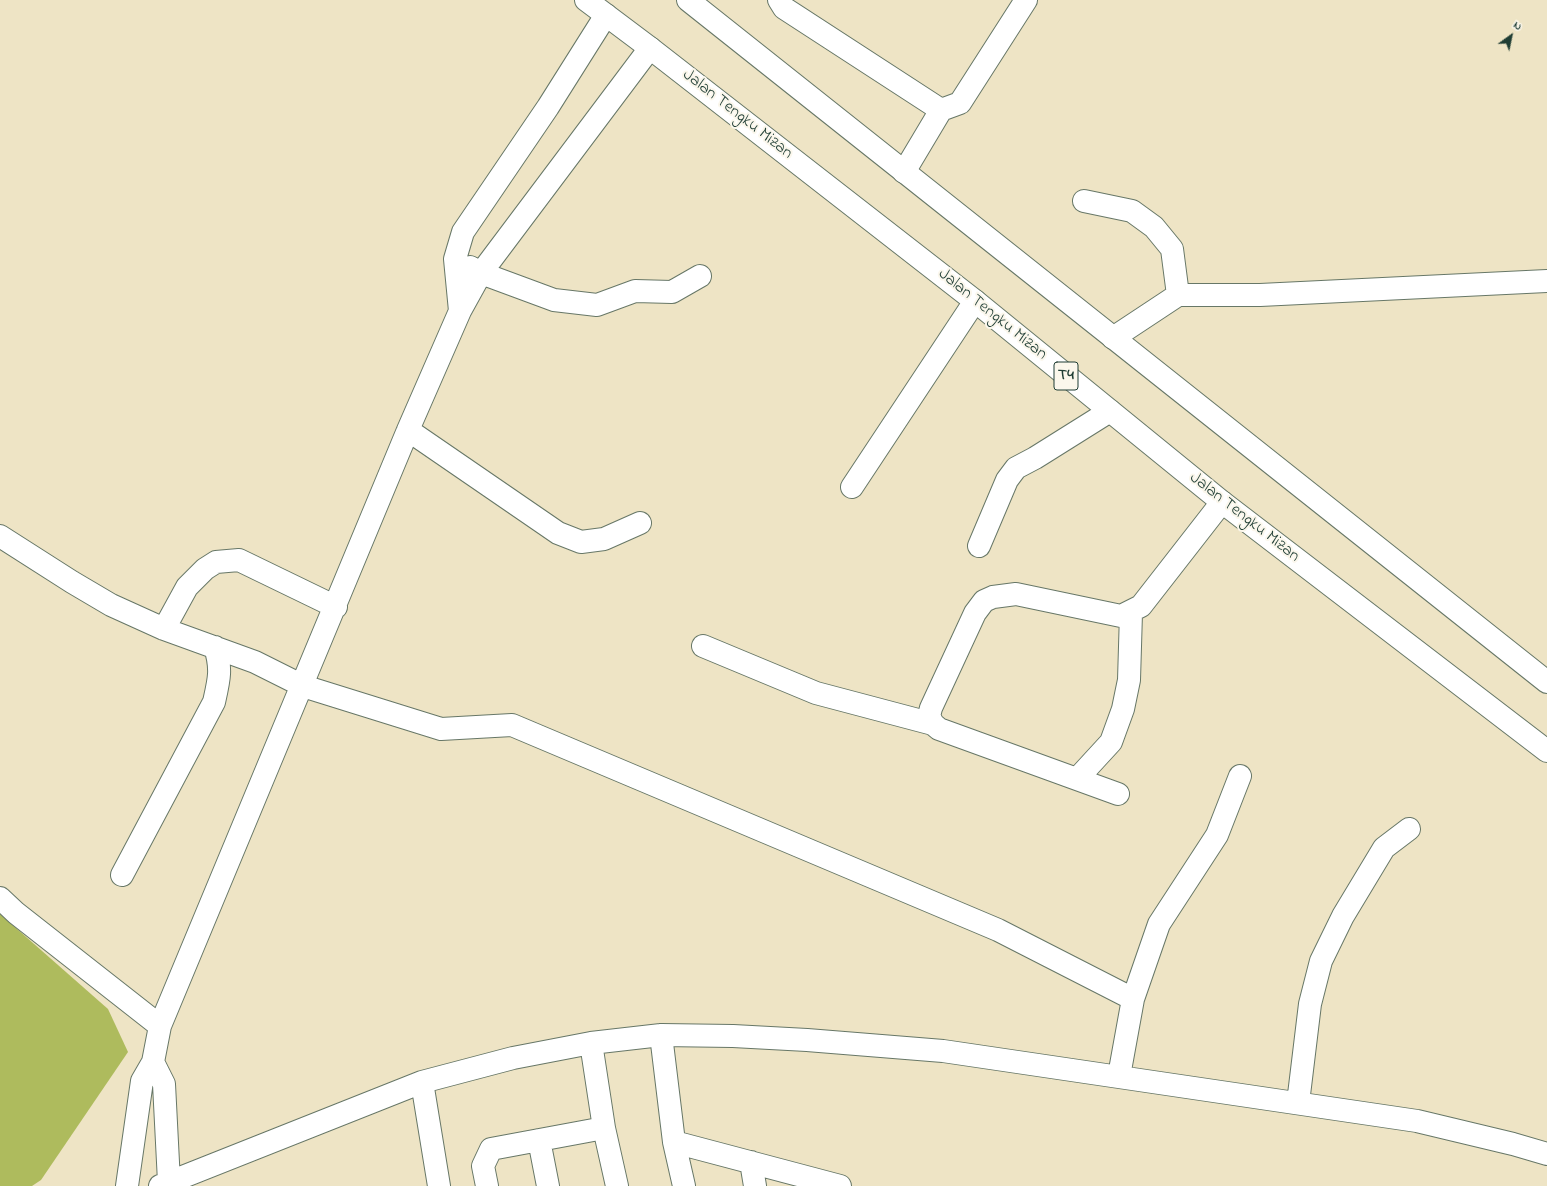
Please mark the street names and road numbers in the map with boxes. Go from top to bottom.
street label: Jalan Tengku Mizan [678,66,796,164]
street label: Jalan Tengku Mizan [933,265,1051,365]
road number: T4 [1054,362,1078,390]
street label: Jalan Tengku Mizan [1185,469,1303,567]

